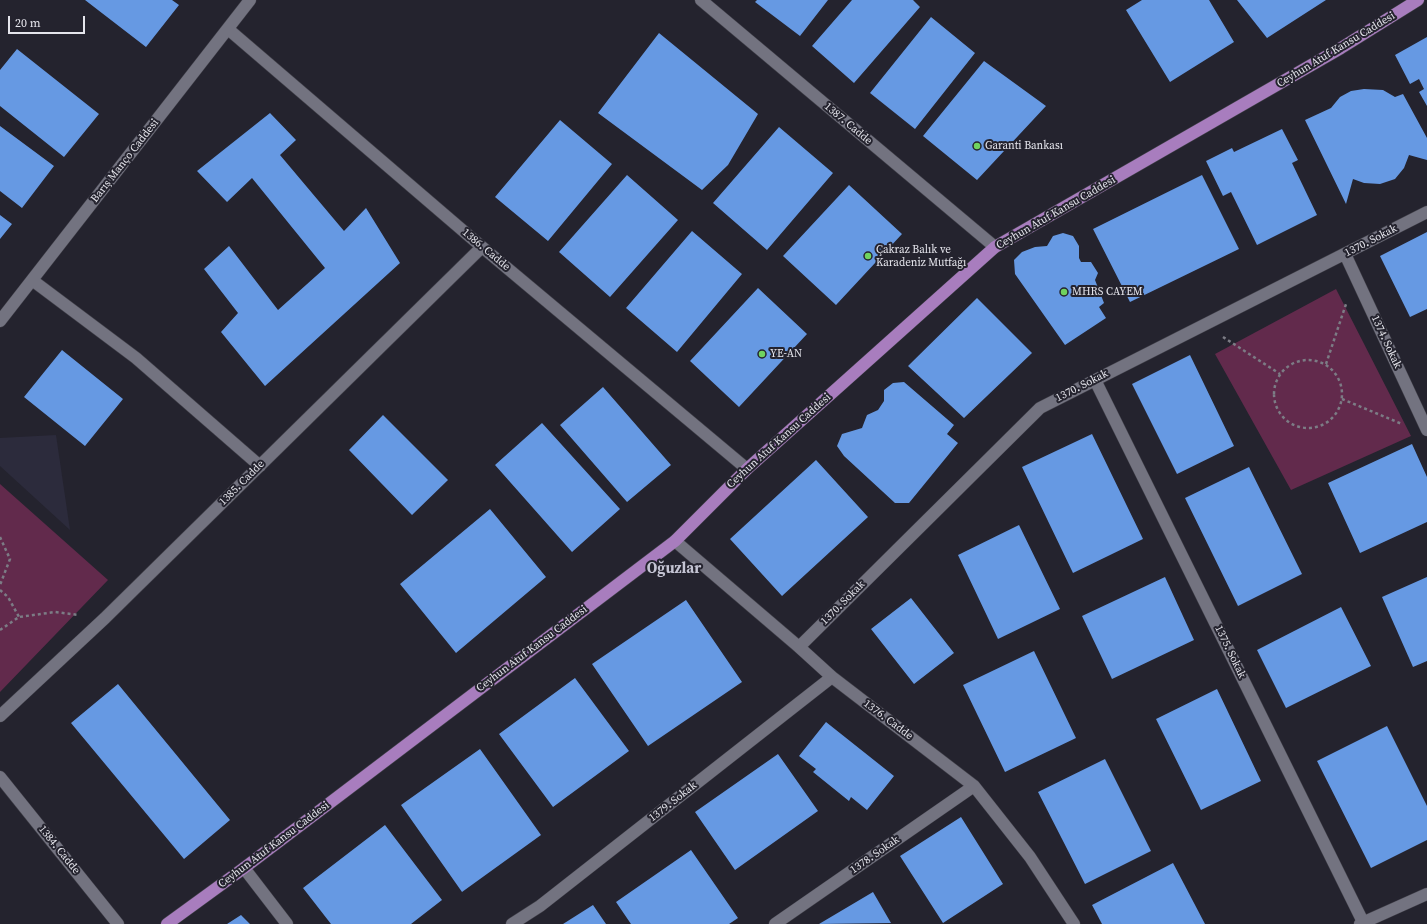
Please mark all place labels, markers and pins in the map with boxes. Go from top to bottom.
place label: Garanti Bankası [985,139,1063,153]
marker: Garanti Bankası [972,141,982,151]
place label: Çakraz Balık ve Karadeniz Mutfağı [876,243,966,269]
marker: Çakraz Balık ve Karadeniz Mutfağı [863,251,873,261]
place label: MHRS CAYEM [1072,285,1143,299]
marker: MHRS CAYEM [1059,287,1069,297]
place label: YE-AN [770,347,802,361]
marker: YE-AN [757,349,767,359]

